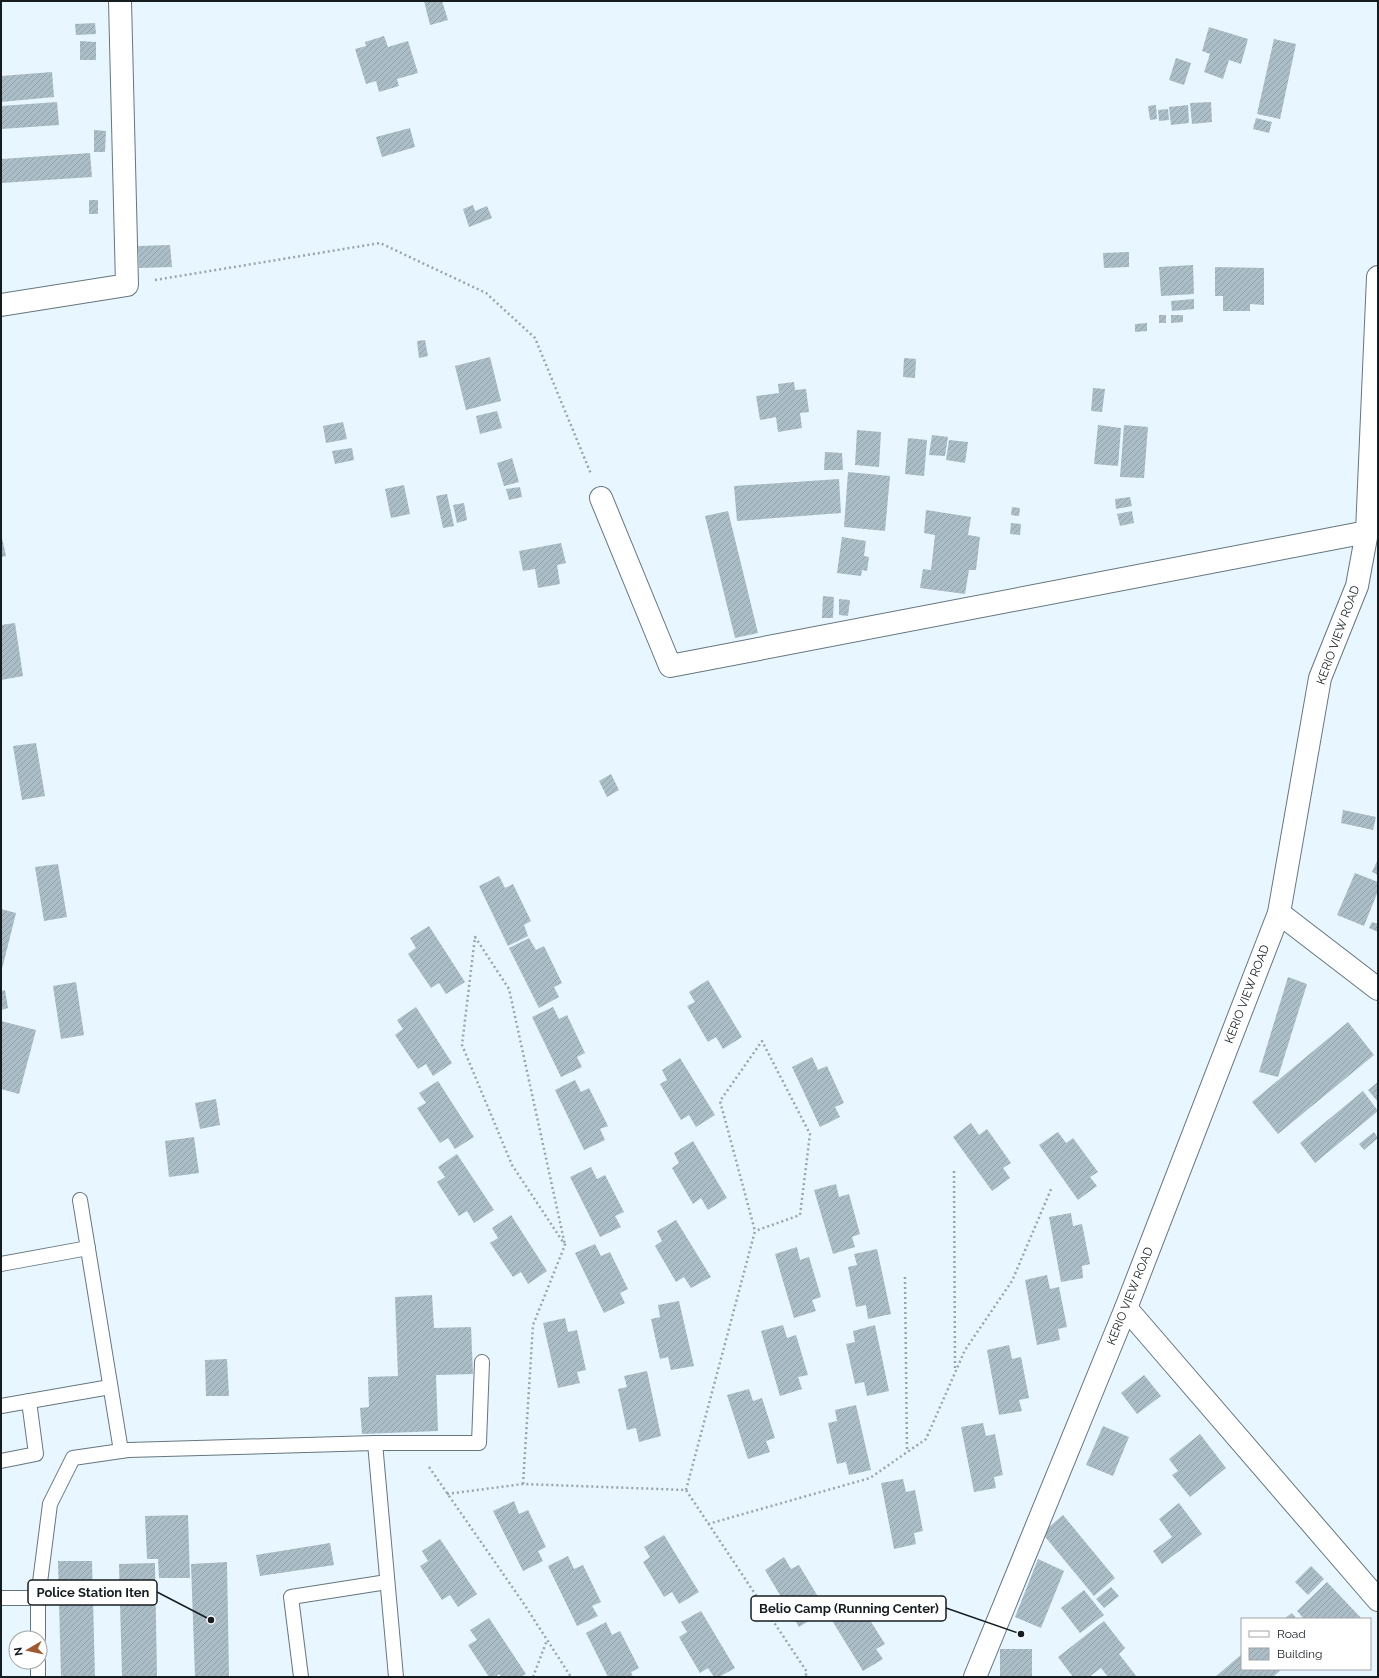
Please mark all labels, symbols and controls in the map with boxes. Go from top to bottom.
street label: KERIO VIEW ROAD [1314,583,1363,686]
street label: KERIO VIEW ROAD [1222,942,1272,1045]
street label: KERIO VIEW ROAD [1104,1245,1156,1347]
callout: Police Station Iten [28,1580,157,1605]
text: Police Station Iten [37,1585,150,1600]
callout: Belio Camp (Running Center) [751,1596,946,1621]
text: Belio Camp (Running Center) [759,1601,939,1616]
legend [1241,1618,1371,1670]
text: Road [1277,1627,1306,1641]
north arrow [8,1630,48,1670]
text: N [12,1646,26,1657]
text: Building [1277,1647,1323,1661]

